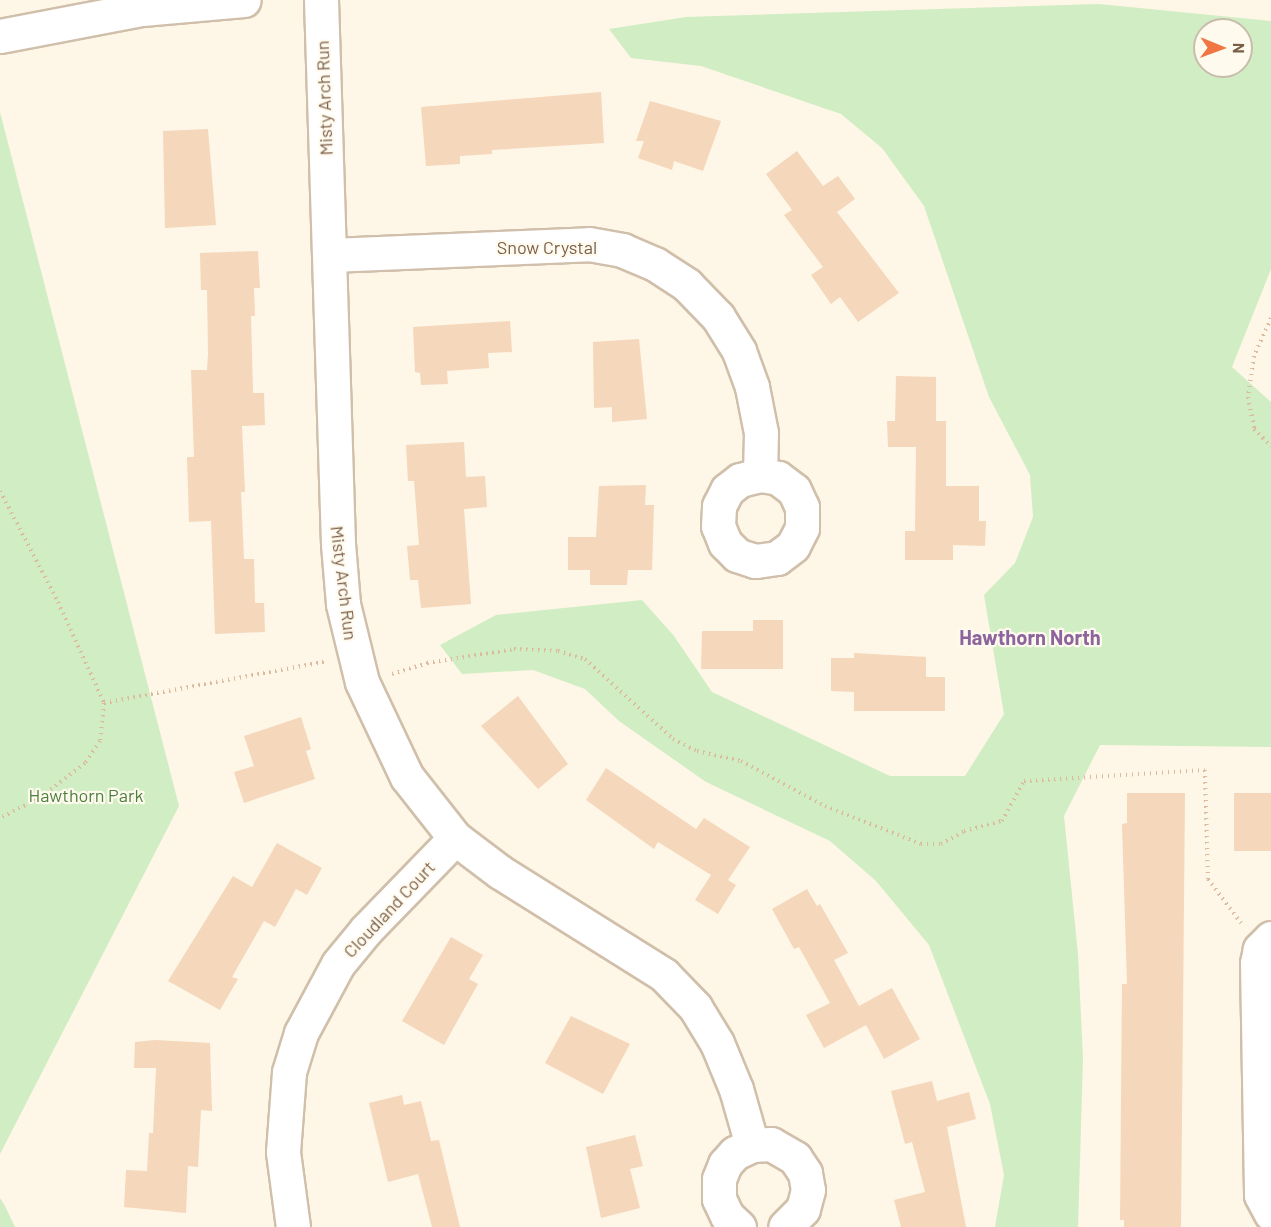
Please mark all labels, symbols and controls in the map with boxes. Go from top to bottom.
north arrow [1193,18,1253,78]
street label: Misty Arch Run [311,40,337,156]
text: N [1230,43,1249,54]
street label: Snow Crystal [497,236,597,258]
street label: Misty Arch Run [326,525,362,641]
district label: Hawthorn North [959,625,1101,649]
park label: Hawthorn Park [28,784,144,806]
street label: Cloudland Court [339,856,439,962]

